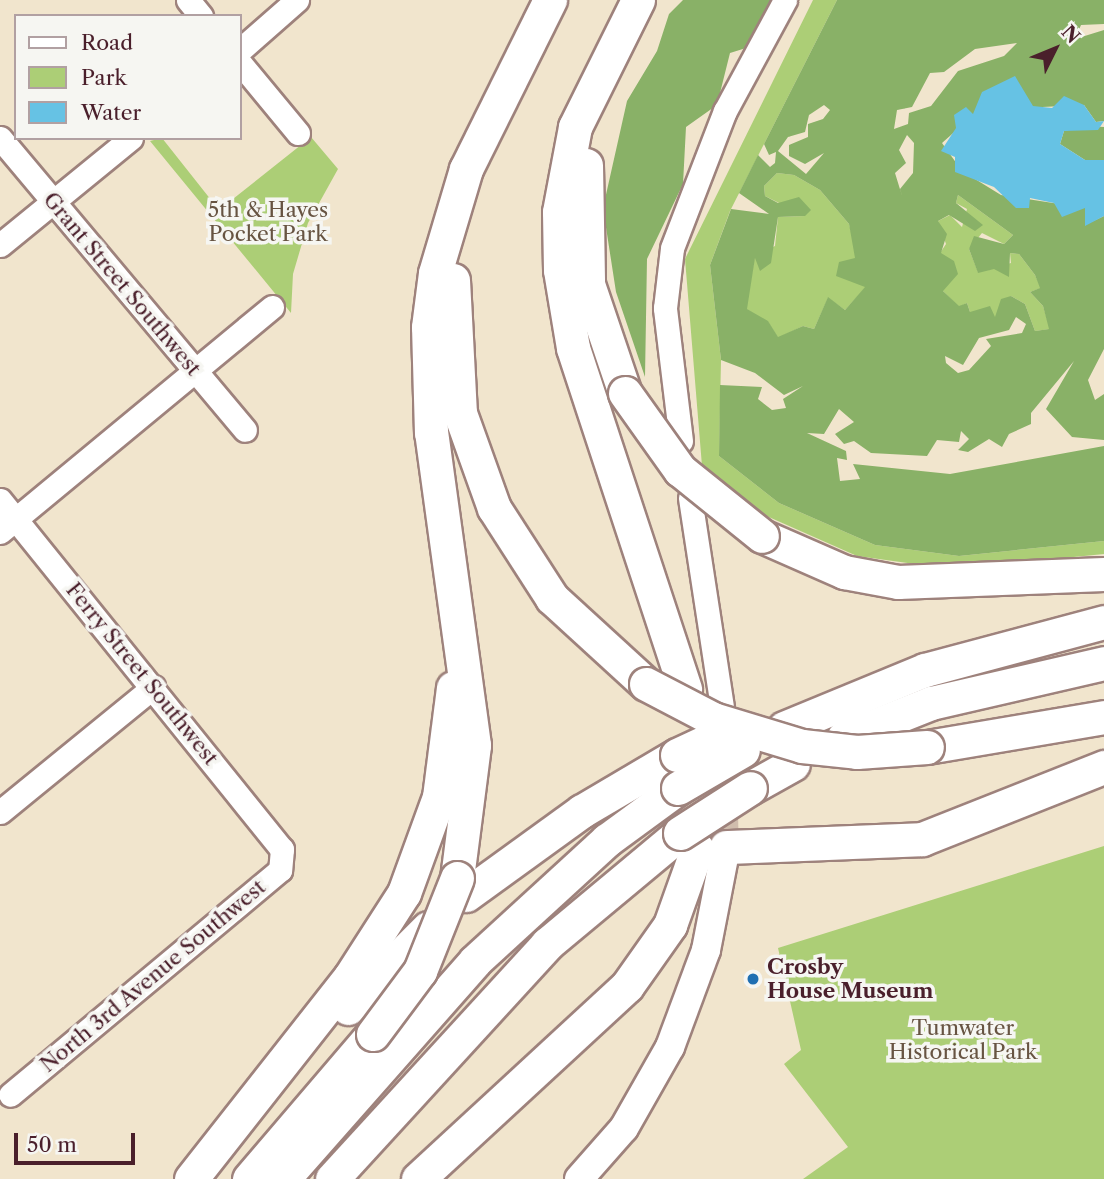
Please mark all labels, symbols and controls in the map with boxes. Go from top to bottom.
legend [14,14,242,140]
north arrow [1020,14,1090,84]
text: N [1057,20,1085,48]
text: Road [81,30,133,55]
text: Park [81,65,127,90]
text: Water [81,100,141,125]
street label: Grant Street Southwest [38,187,206,381]
park label: 5th & Hayes Pocket Park [208,197,328,247]
street label: Ferry Street Southwest [60,577,224,771]
street label: North 3rd Avenue Southwest [35,874,271,1078]
place label: Crosby House Museum [767,954,933,1004]
marker: Crosby House Museum [745,971,761,987]
park label: Tumwater Historical Park [889,1015,1037,1065]
scale bar [18,1120,138,1164]
text: 50 m [27,1132,77,1157]

